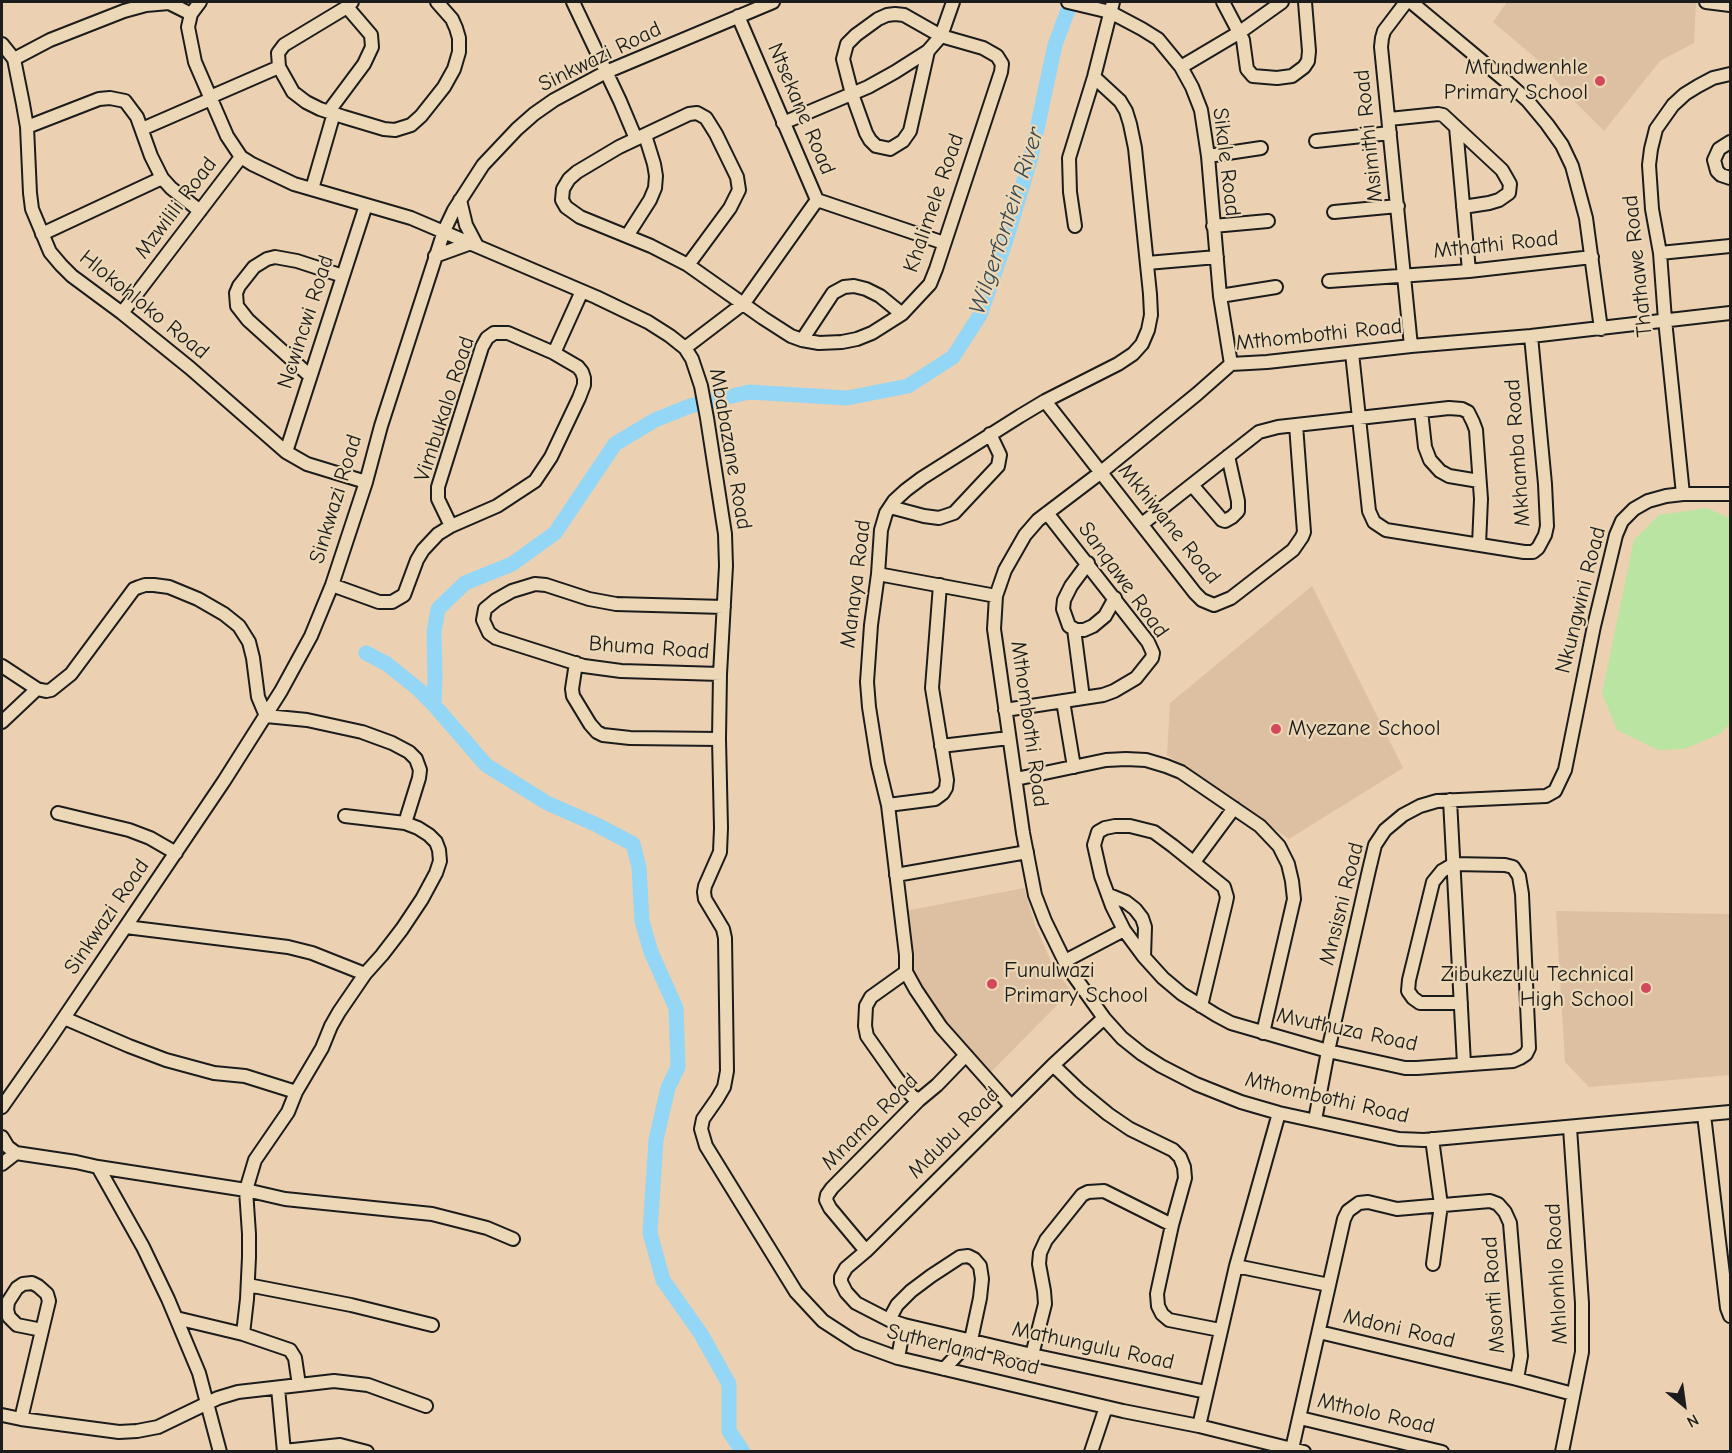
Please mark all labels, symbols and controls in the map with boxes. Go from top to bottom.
street label: Sinkwazi Road [534,16,666,98]
street label: Ntsekane Road [761,39,841,179]
place label: Mfundwenhle Primary School [1444,55,1588,106]
street label: Msimithi Road [1349,68,1389,204]
marker: Mfundwenhle Primary School [1593,74,1607,88]
street label: Sikale Road [1206,106,1246,218]
water label: Wilgerfontein River [963,124,1051,318]
street label: Khalimele Road [898,130,970,276]
street label: Mzwilili Road [129,152,223,264]
street label: Thathawe Road [1617,194,1659,338]
street label: Mthathi Road [1432,225,1560,265]
street label: Hlokohloko Road [74,245,214,365]
street label: Ncwincwi Road [272,252,340,392]
street label: Mthombothi Road [1234,313,1404,357]
street label: Vimbukalo Road [409,333,481,485]
street label: Mbabazane Road [703,366,757,532]
street label: Mkhamba Road [1500,378,1536,528]
street label: Sinkwazi Road [304,431,368,567]
street label: Mkhiwane Road [1112,458,1226,590]
street label: Sanqawe Road [1072,517,1174,643]
street label: Manaya Road [835,518,877,650]
street label: Nkungwini Road [1550,524,1612,676]
street label: Bhuma Road [588,631,710,665]
street label: Mthombothi Road [1004,639,1054,809]
place label: Myezane School [1288,716,1441,742]
marker: Myezane School [1269,722,1283,736]
street label: Mnsisni Road [1314,840,1370,968]
street label: Sinkwazi Road [59,854,155,980]
place label: Funulwazi Primary School [1004,958,1148,1010]
place label: Zibukezulu Technical High School [1441,962,1634,1014]
marker: Funulwazi Primary School [985,977,999,991]
marker: Zibukezulu Technical High School [1639,981,1653,995]
street label: Mvuthuza Road [1274,1002,1420,1058]
street label: Mthombothi Road [1242,1066,1412,1130]
street label: Mnama Road [816,1068,924,1176]
street label: Mdubu Road [903,1082,1005,1184]
street label: Mhlonhlo Road [1540,1202,1574,1346]
street label: Msonti Road [1477,1235,1511,1355]
street label: Mdoni Road [1341,1303,1457,1355]
street label: Mathungulu Road [1010,1316,1176,1376]
street label: Sutherland Road [884,1318,1042,1382]
north arrow [1654,1375,1714,1435]
street label: Mtholo Road [1315,1388,1437,1440]
text: N [1684,1410,1702,1431]

